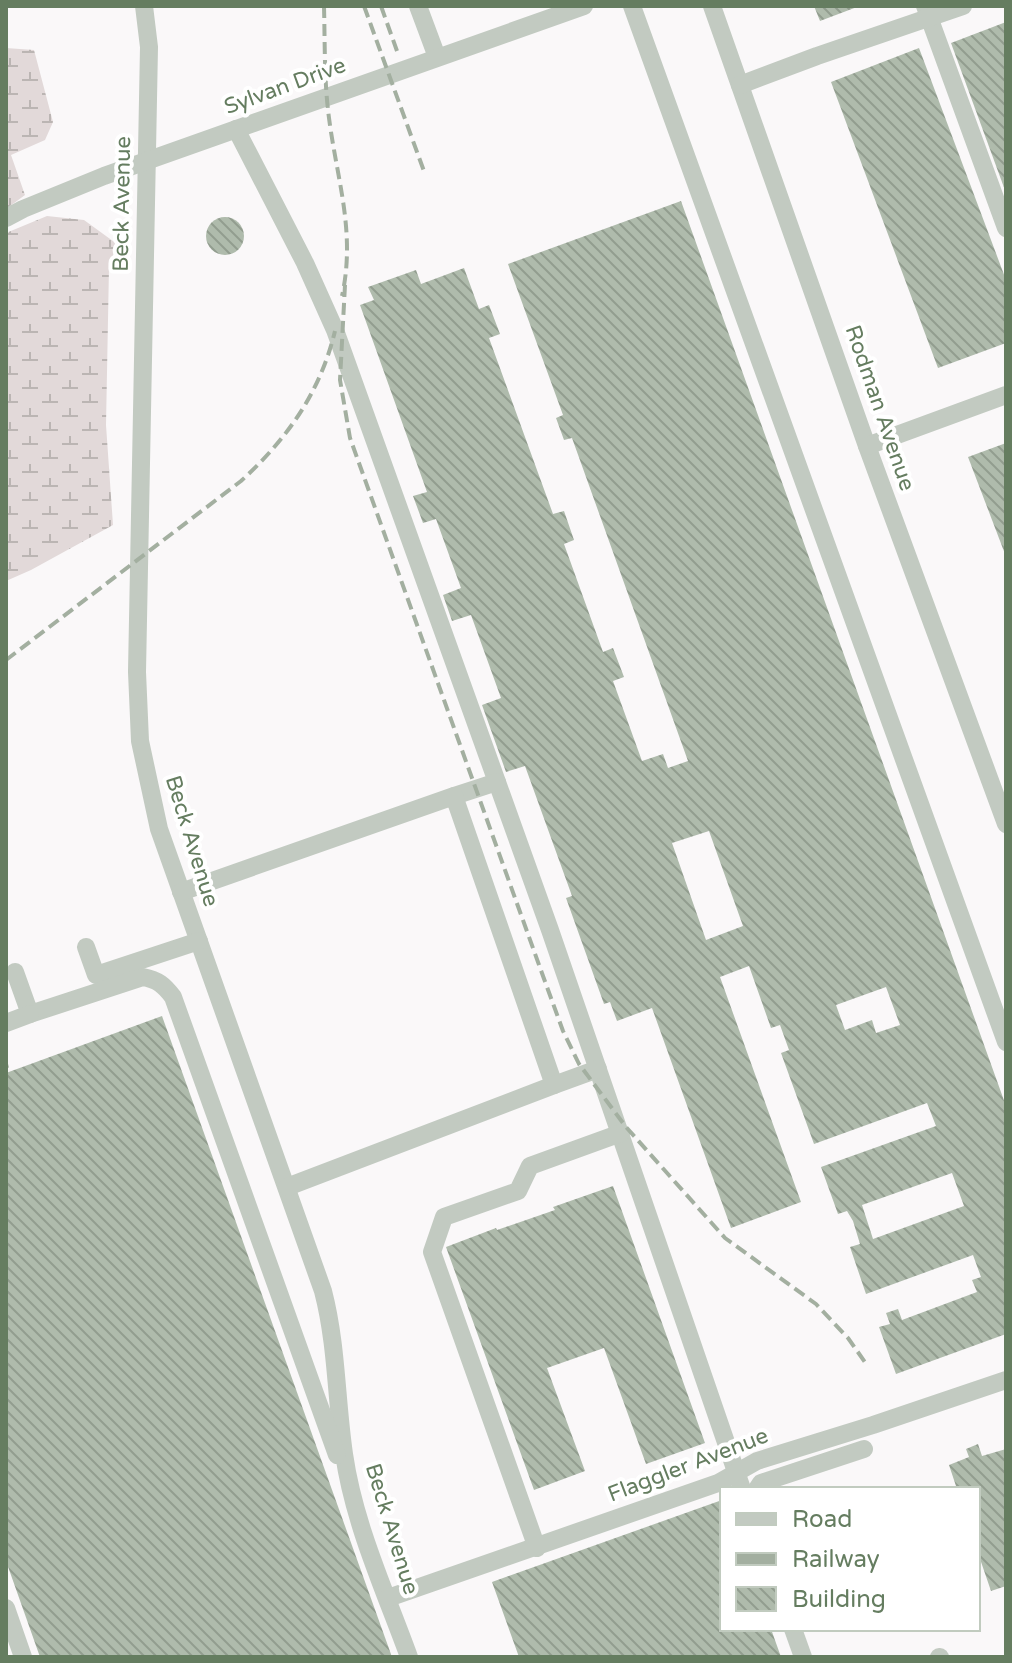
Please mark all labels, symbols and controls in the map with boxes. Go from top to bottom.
street label: Sylvan Drive [221,52,349,120]
street label: Beck Avenue [108,136,136,272]
street label: Rodman Avenue [839,322,921,494]
street label: Beck Avenue [160,772,224,910]
street label: Flaggler Avenue [604,1422,772,1508]
street label: Beck Avenue [360,1460,424,1598]
legend [720,1487,980,1631]
text: Road [792,1505,852,1534]
text: Railway [792,1545,880,1574]
text: Building [792,1585,886,1614]

